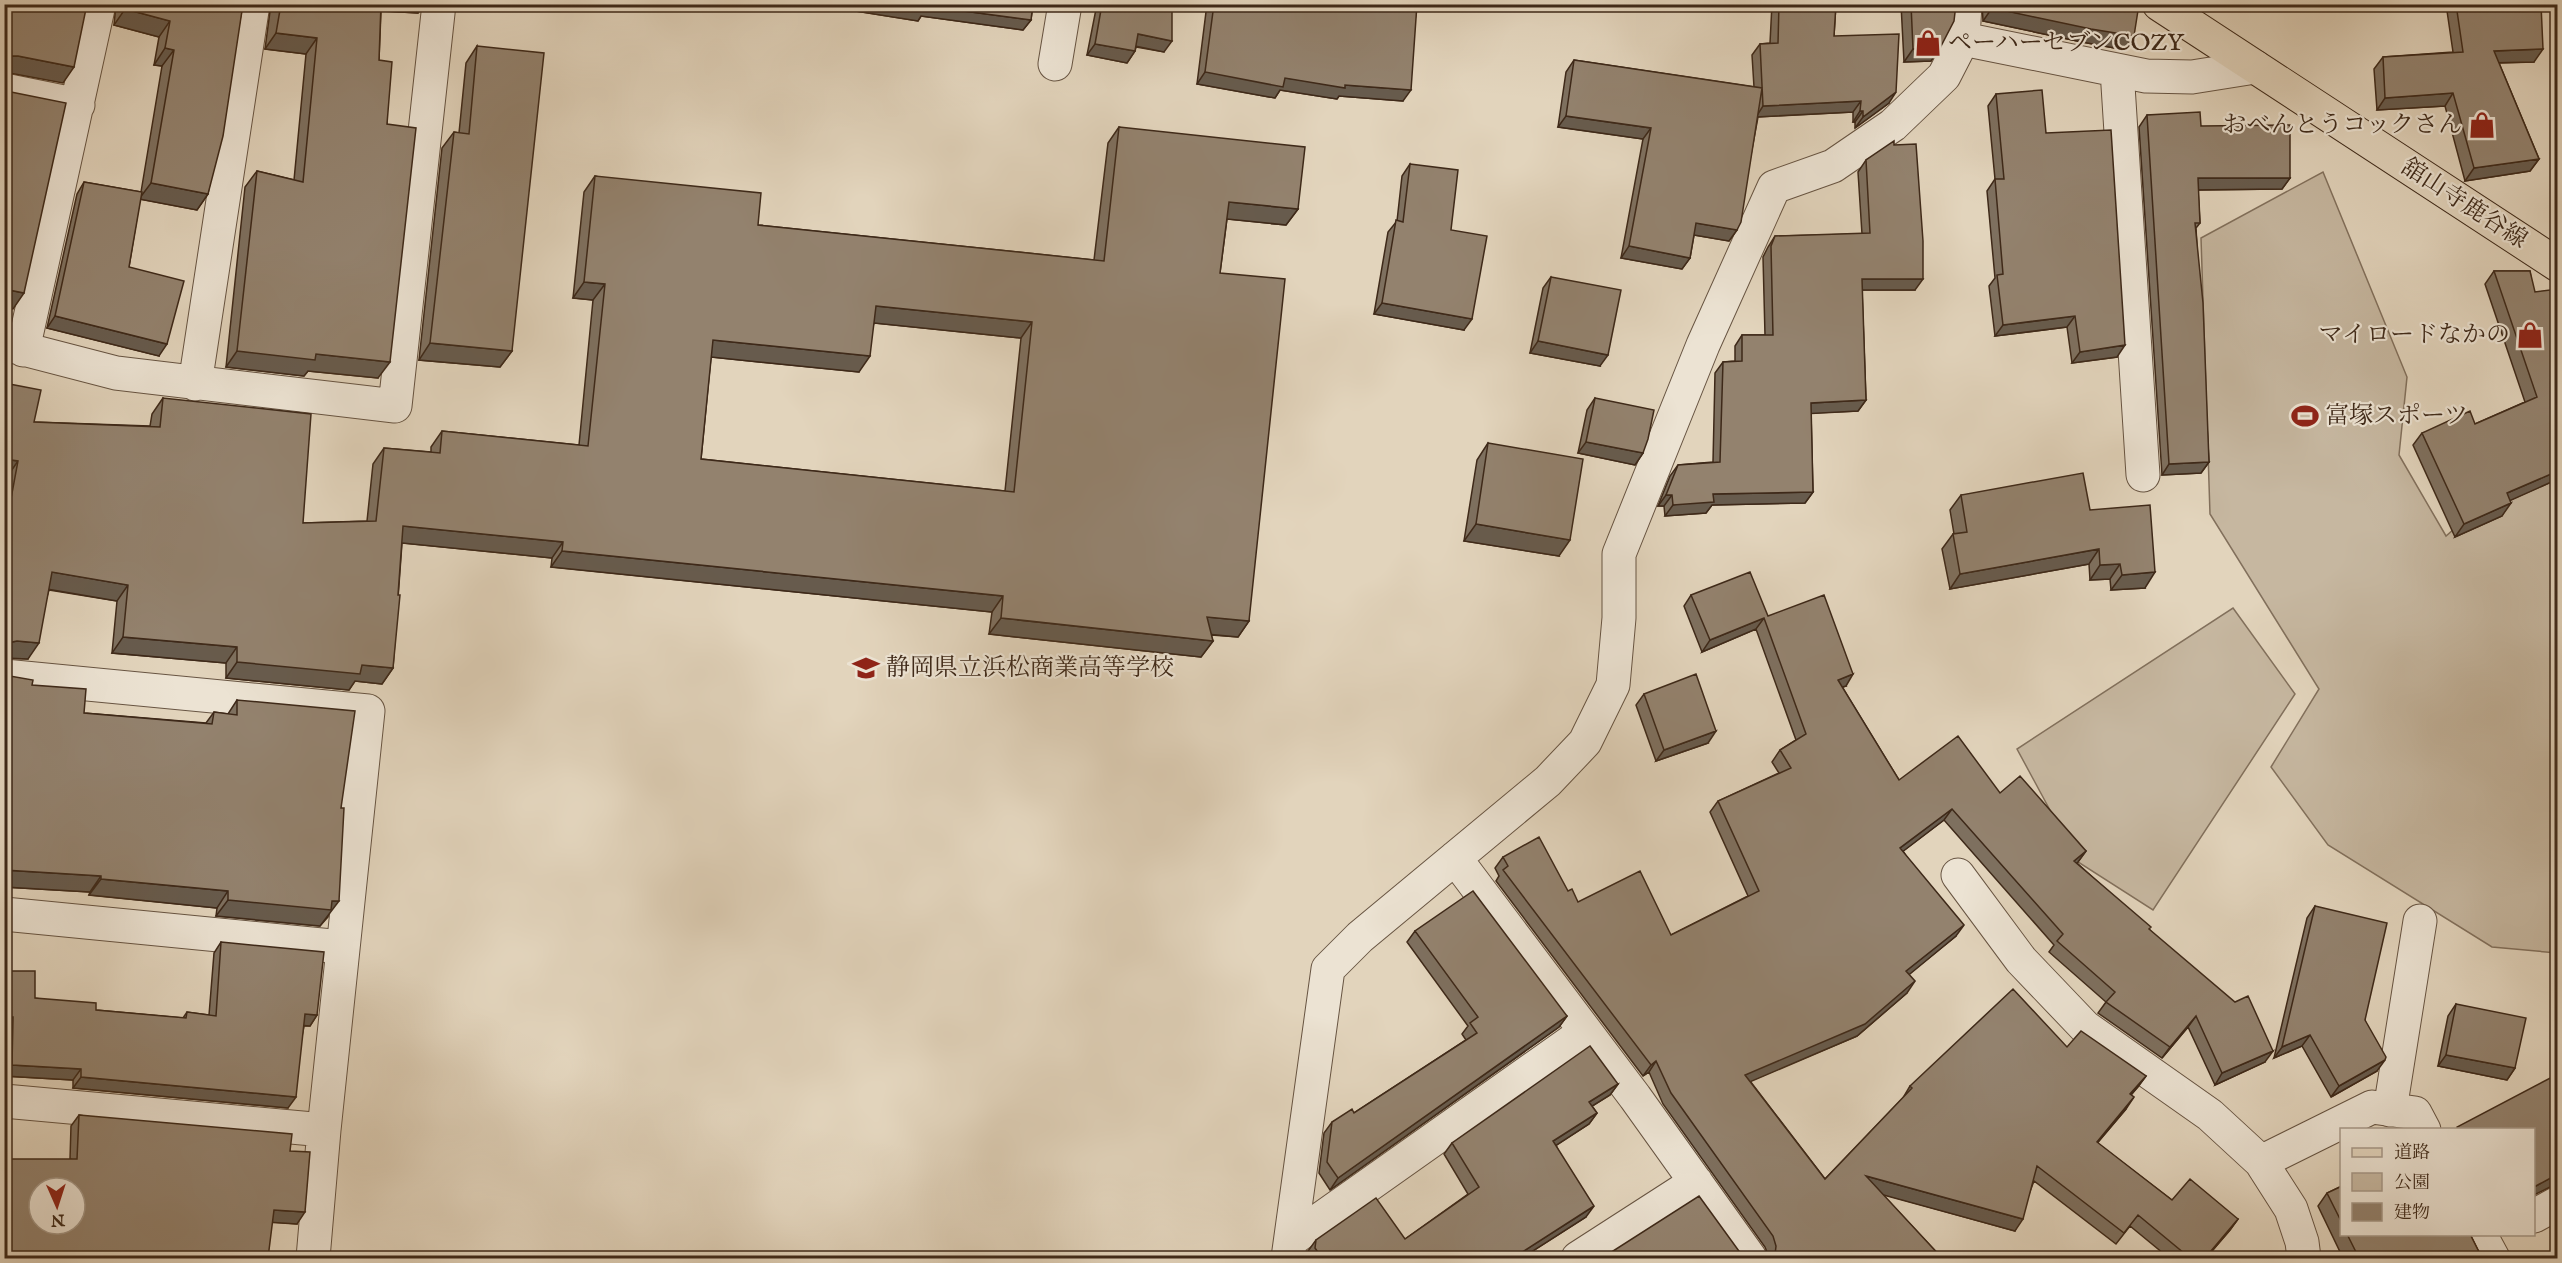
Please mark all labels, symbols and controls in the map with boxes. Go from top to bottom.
shop icon: ペーハーセブンCOZY [1913,28,1943,58]
place label: ペーハーセブンCOZY [1948,28,2185,59]
place label: おべんとうコックさん [2222,110,2462,141]
shop icon: おべんとうコックさん [2467,110,2497,140]
street label: 舘山寺鹿谷線 [2395,152,2533,256]
place label: マイロードなかの [2318,320,2510,351]
shop icon: マイロードなかの [2515,320,2545,350]
sports icon: 富塚スポーツ [2290,401,2320,431]
place label: 富塚スポーツ [2325,401,2468,432]
school or university icon: 静岡県立浜松商業高等学校 [851,653,881,683]
place label: 静岡県立浜松商業高等学校 [886,653,1174,684]
legend [2340,1128,2535,1236]
text: 道路 [2394,1142,2430,1165]
text: 公園 [2394,1172,2430,1195]
north arrow [27,1176,87,1236]
text: 建物 [2394,1202,2430,1225]
text: N [50,1209,66,1229]

